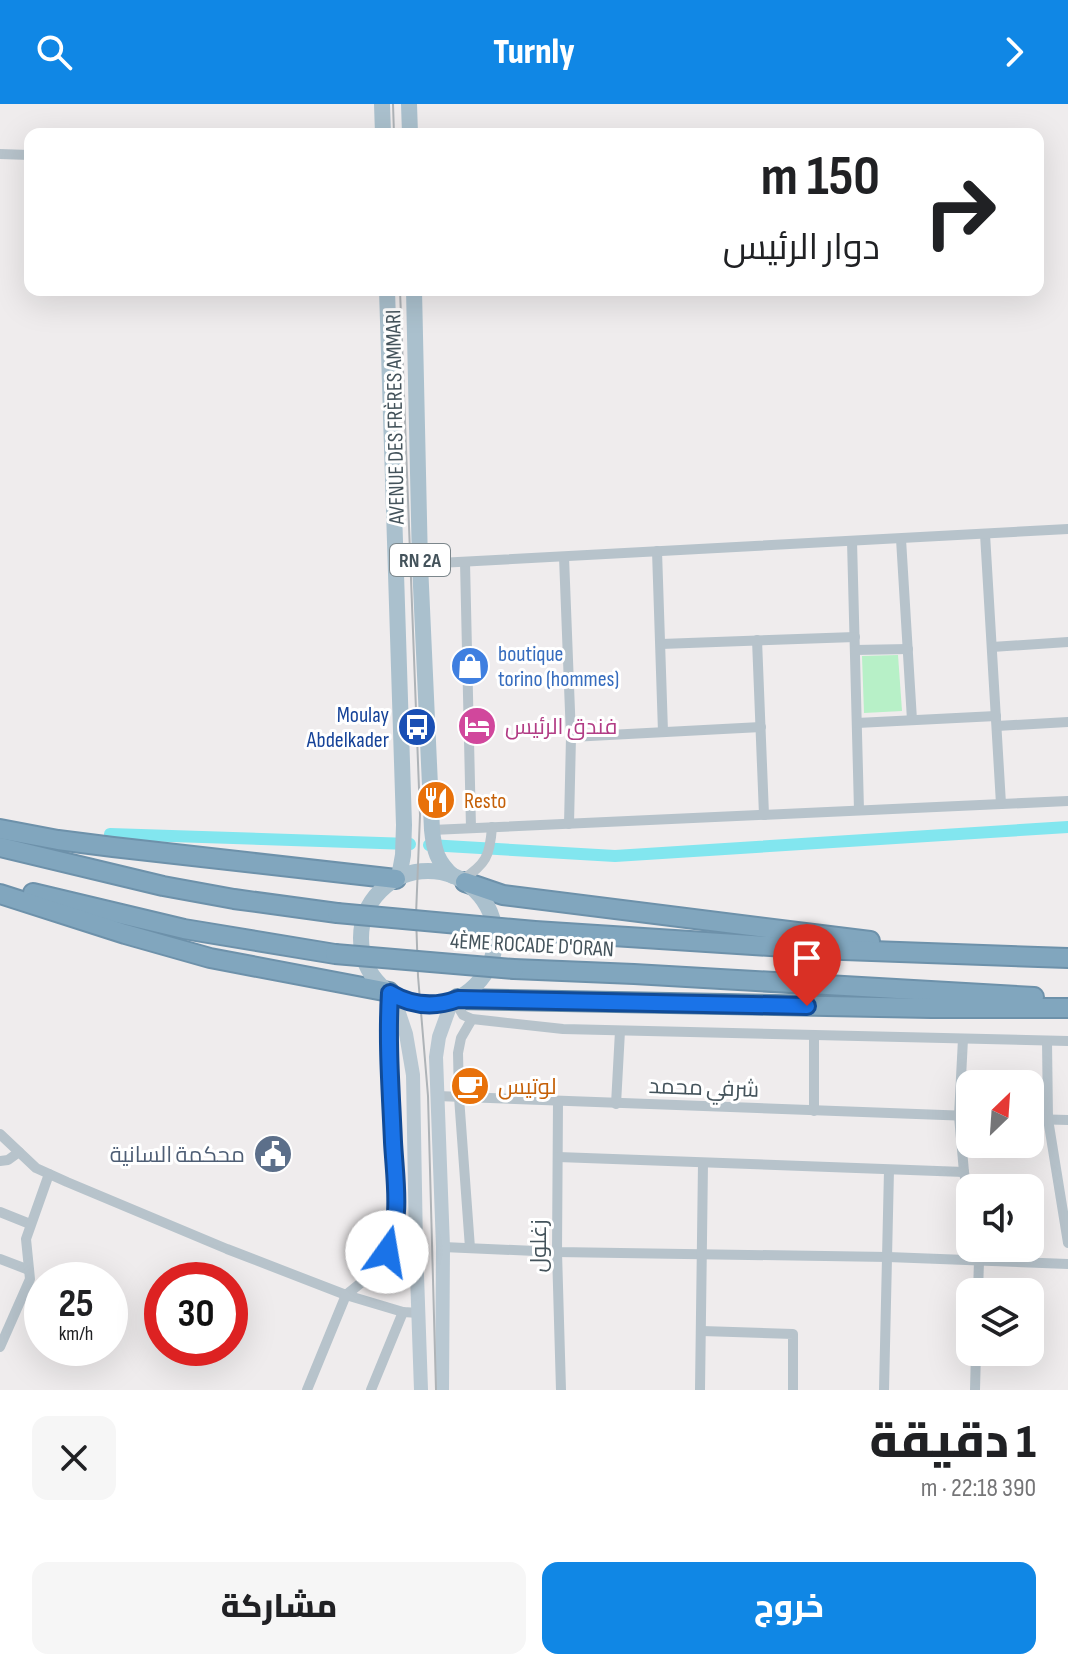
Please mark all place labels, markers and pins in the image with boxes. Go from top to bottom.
place label: boutique torino (hommes) [498,641,619,693]
shop icon: boutique torino (hommes) [449,645,491,687]
place label: Moulay Abdelkader [306,702,390,754]
hotel icon: فندق الرئيس [456,705,498,747]
bus stop icon: Moulay Abdelkader [396,706,438,748]
place label: فندق الرئيس [505,714,617,741]
restaurant icon: Resto [415,779,457,821]
place label: Resto [464,788,506,815]
pin [773,924,841,1006]
cafe icon: لوتيس [449,1065,491,1107]
place label: لوتيس [498,1074,557,1101]
public building icon: محكمة السانية [252,1133,294,1175]
place label: محكمة السانية [110,1142,245,1169]

